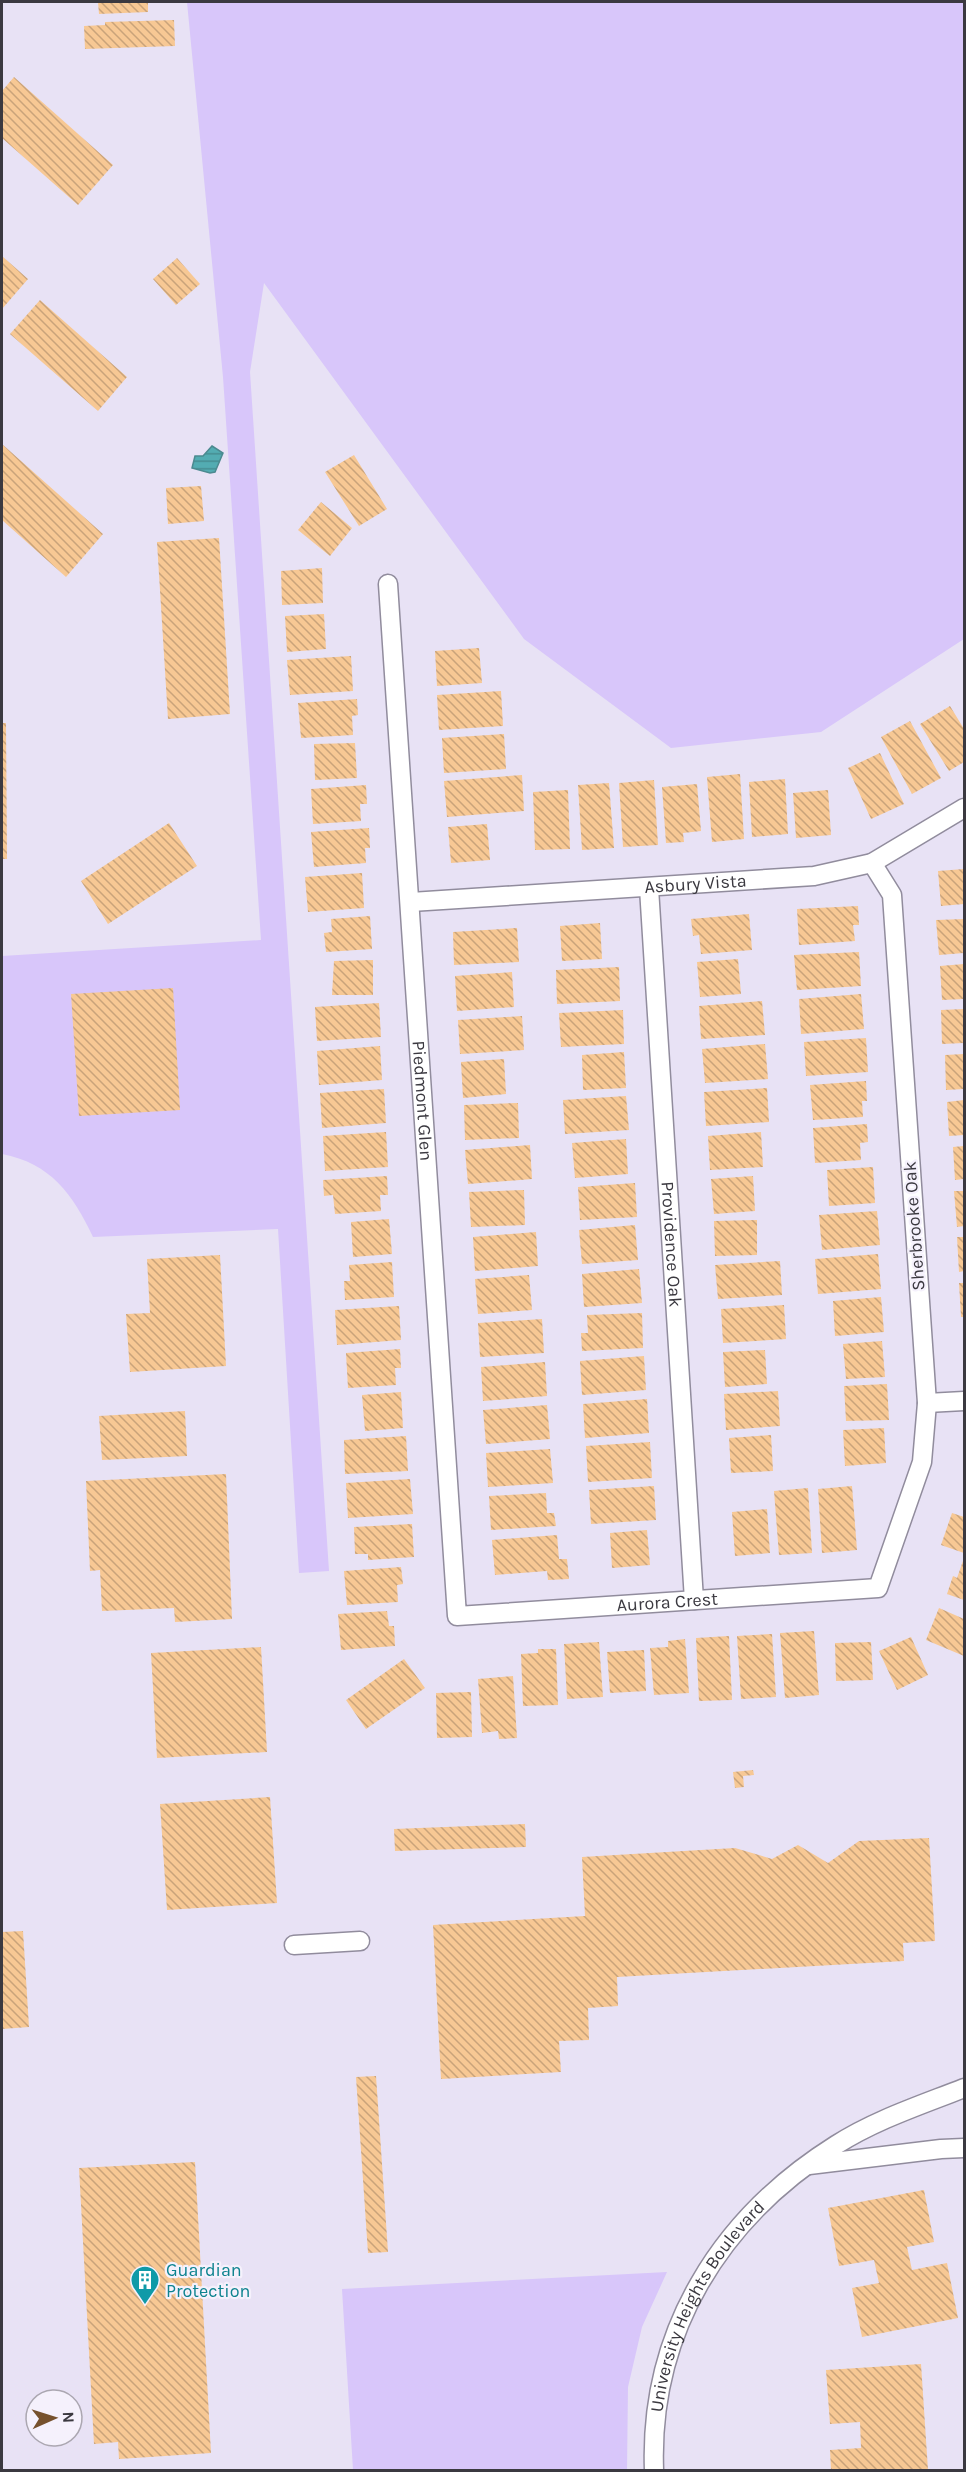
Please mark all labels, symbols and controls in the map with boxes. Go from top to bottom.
street label: Asbury Vista [644,869,747,898]
street label: Piedmont Glen [408,1040,438,1162]
street label: Sherbrooke Oak [899,1161,929,1291]
street label: Providence Oak [657,1181,686,1308]
street label: Aurora Crest [616,1588,719,1616]
street label: University Heights Boulevard [646,2196,769,2413]
place label: Guardian Protection [166,2259,250,2302]
building icon: Guardian Protection [129,2264,161,2306]
north arrow [24,2388,84,2448]
text: N [59,2411,78,2423]

